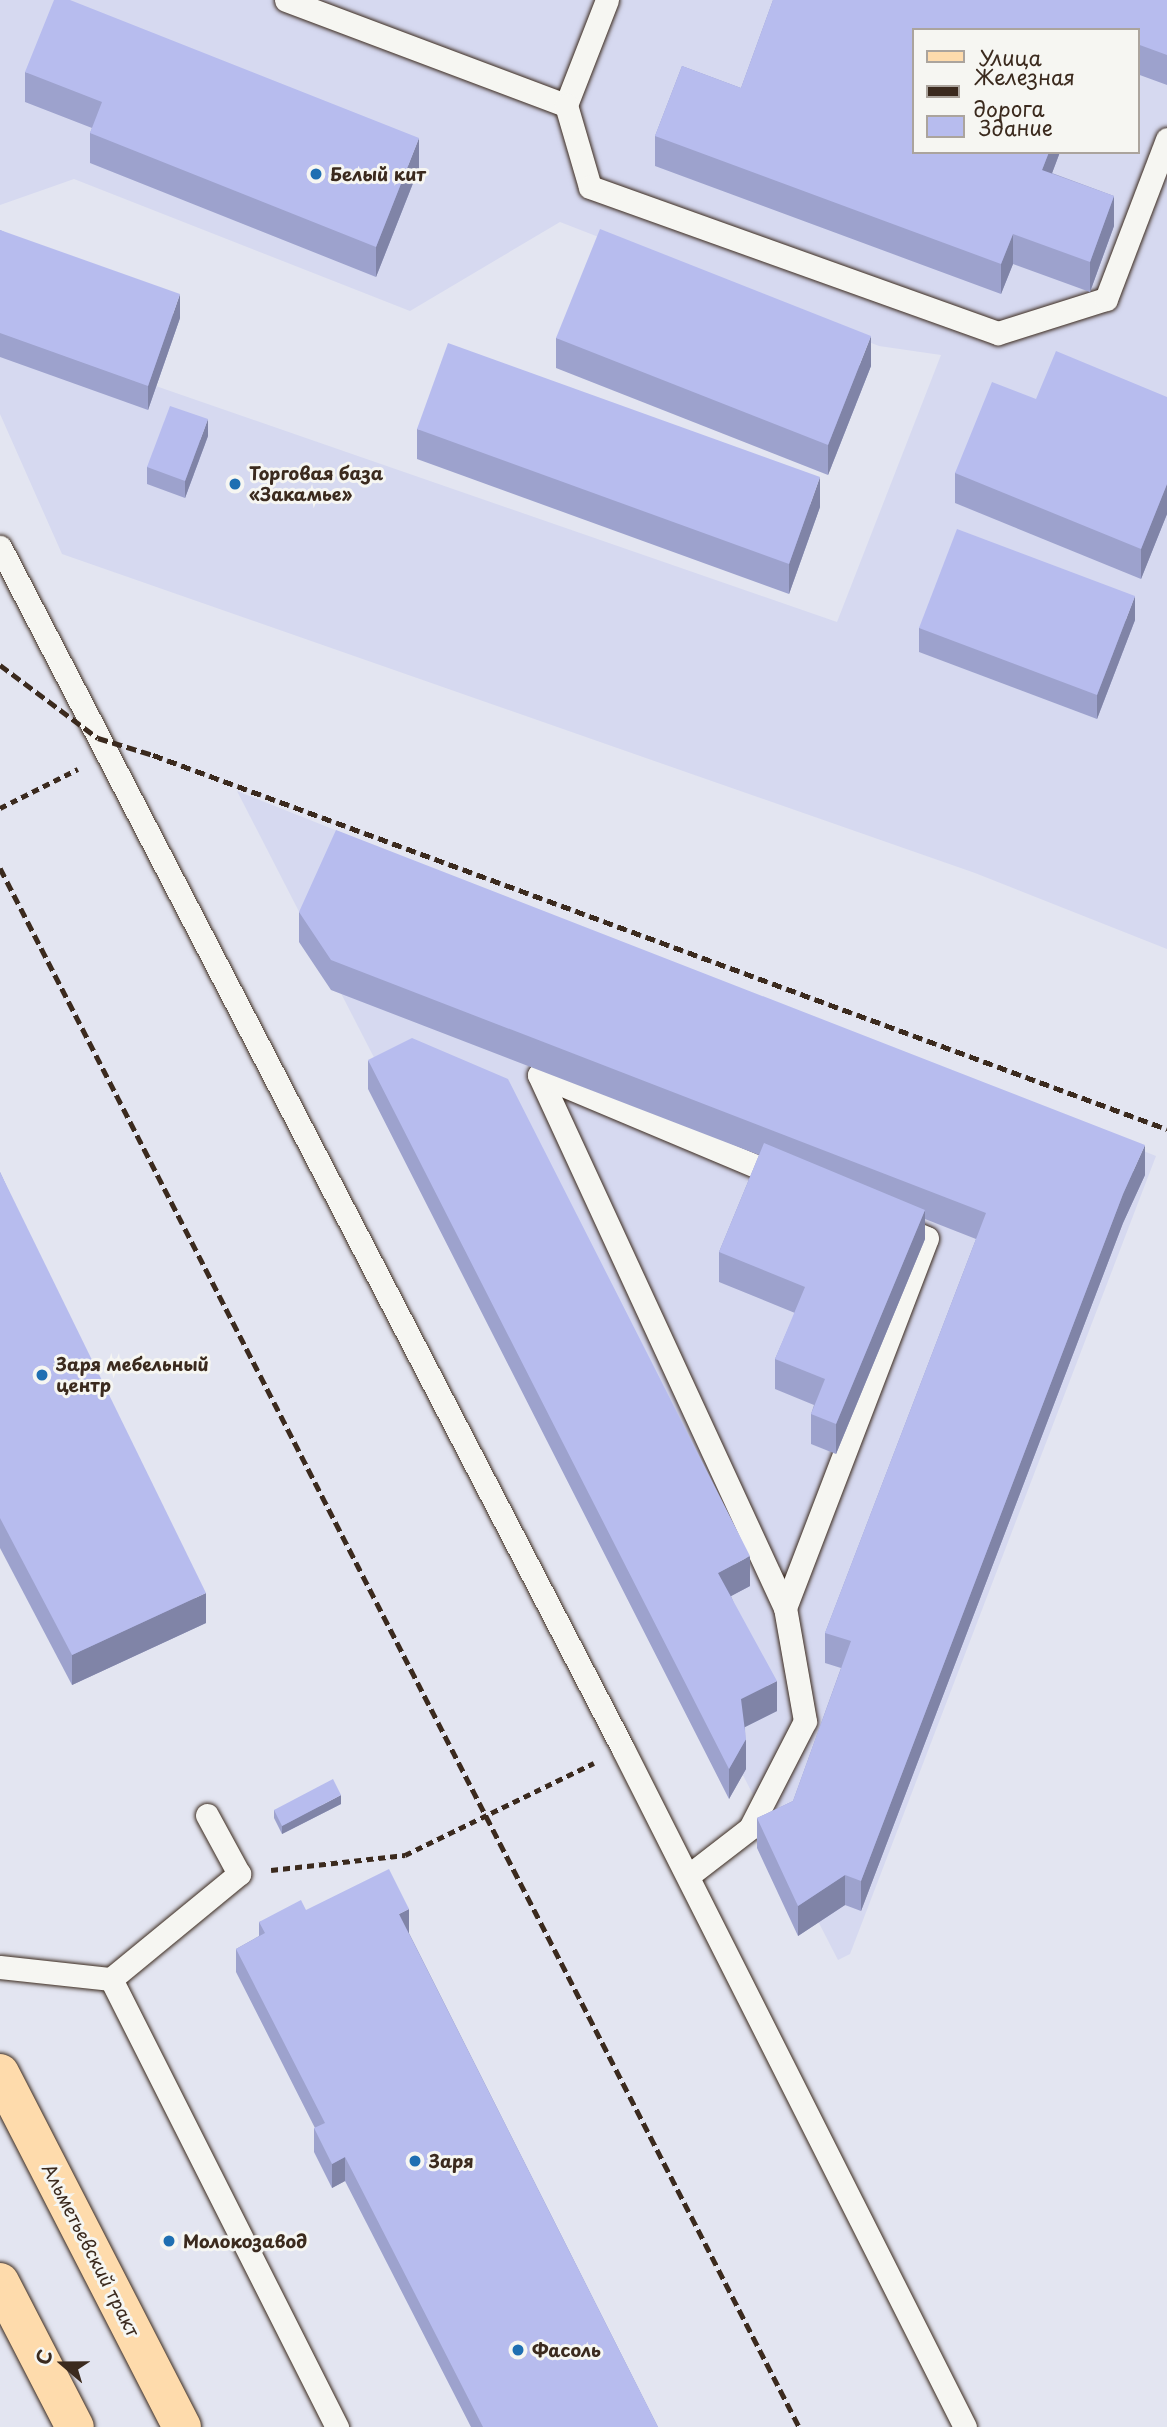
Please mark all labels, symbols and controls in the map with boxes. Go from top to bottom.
legend [912,28,1139,154]
text: Улица [979,41,1042,73]
text: Железная дорога [974,60,1075,124]
text: Здание [979,111,1053,143]
place label: Белый кит [330,163,425,185]
marker: Белый кит [308,166,324,182]
place label: Торговая база «Закамье» [249,463,383,505]
marker: Торговая база «Закамье» [227,476,243,492]
place label: Заря мебельный центр [56,1354,209,1396]
marker: Заря мебельный центр [34,1367,50,1383]
place label: Заря [429,2150,474,2172]
marker: Заря [407,2153,423,2169]
street label: Альметьевский тракт [38,2160,144,2340]
place label: Молокозавод [183,2230,307,2252]
marker: Молокозавод [161,2233,177,2249]
north arrow [28,2329,98,2399]
place label: Фасоль [532,2339,601,2361]
marker: Фасоль [510,2342,526,2358]
text: С [28,2345,59,2368]

